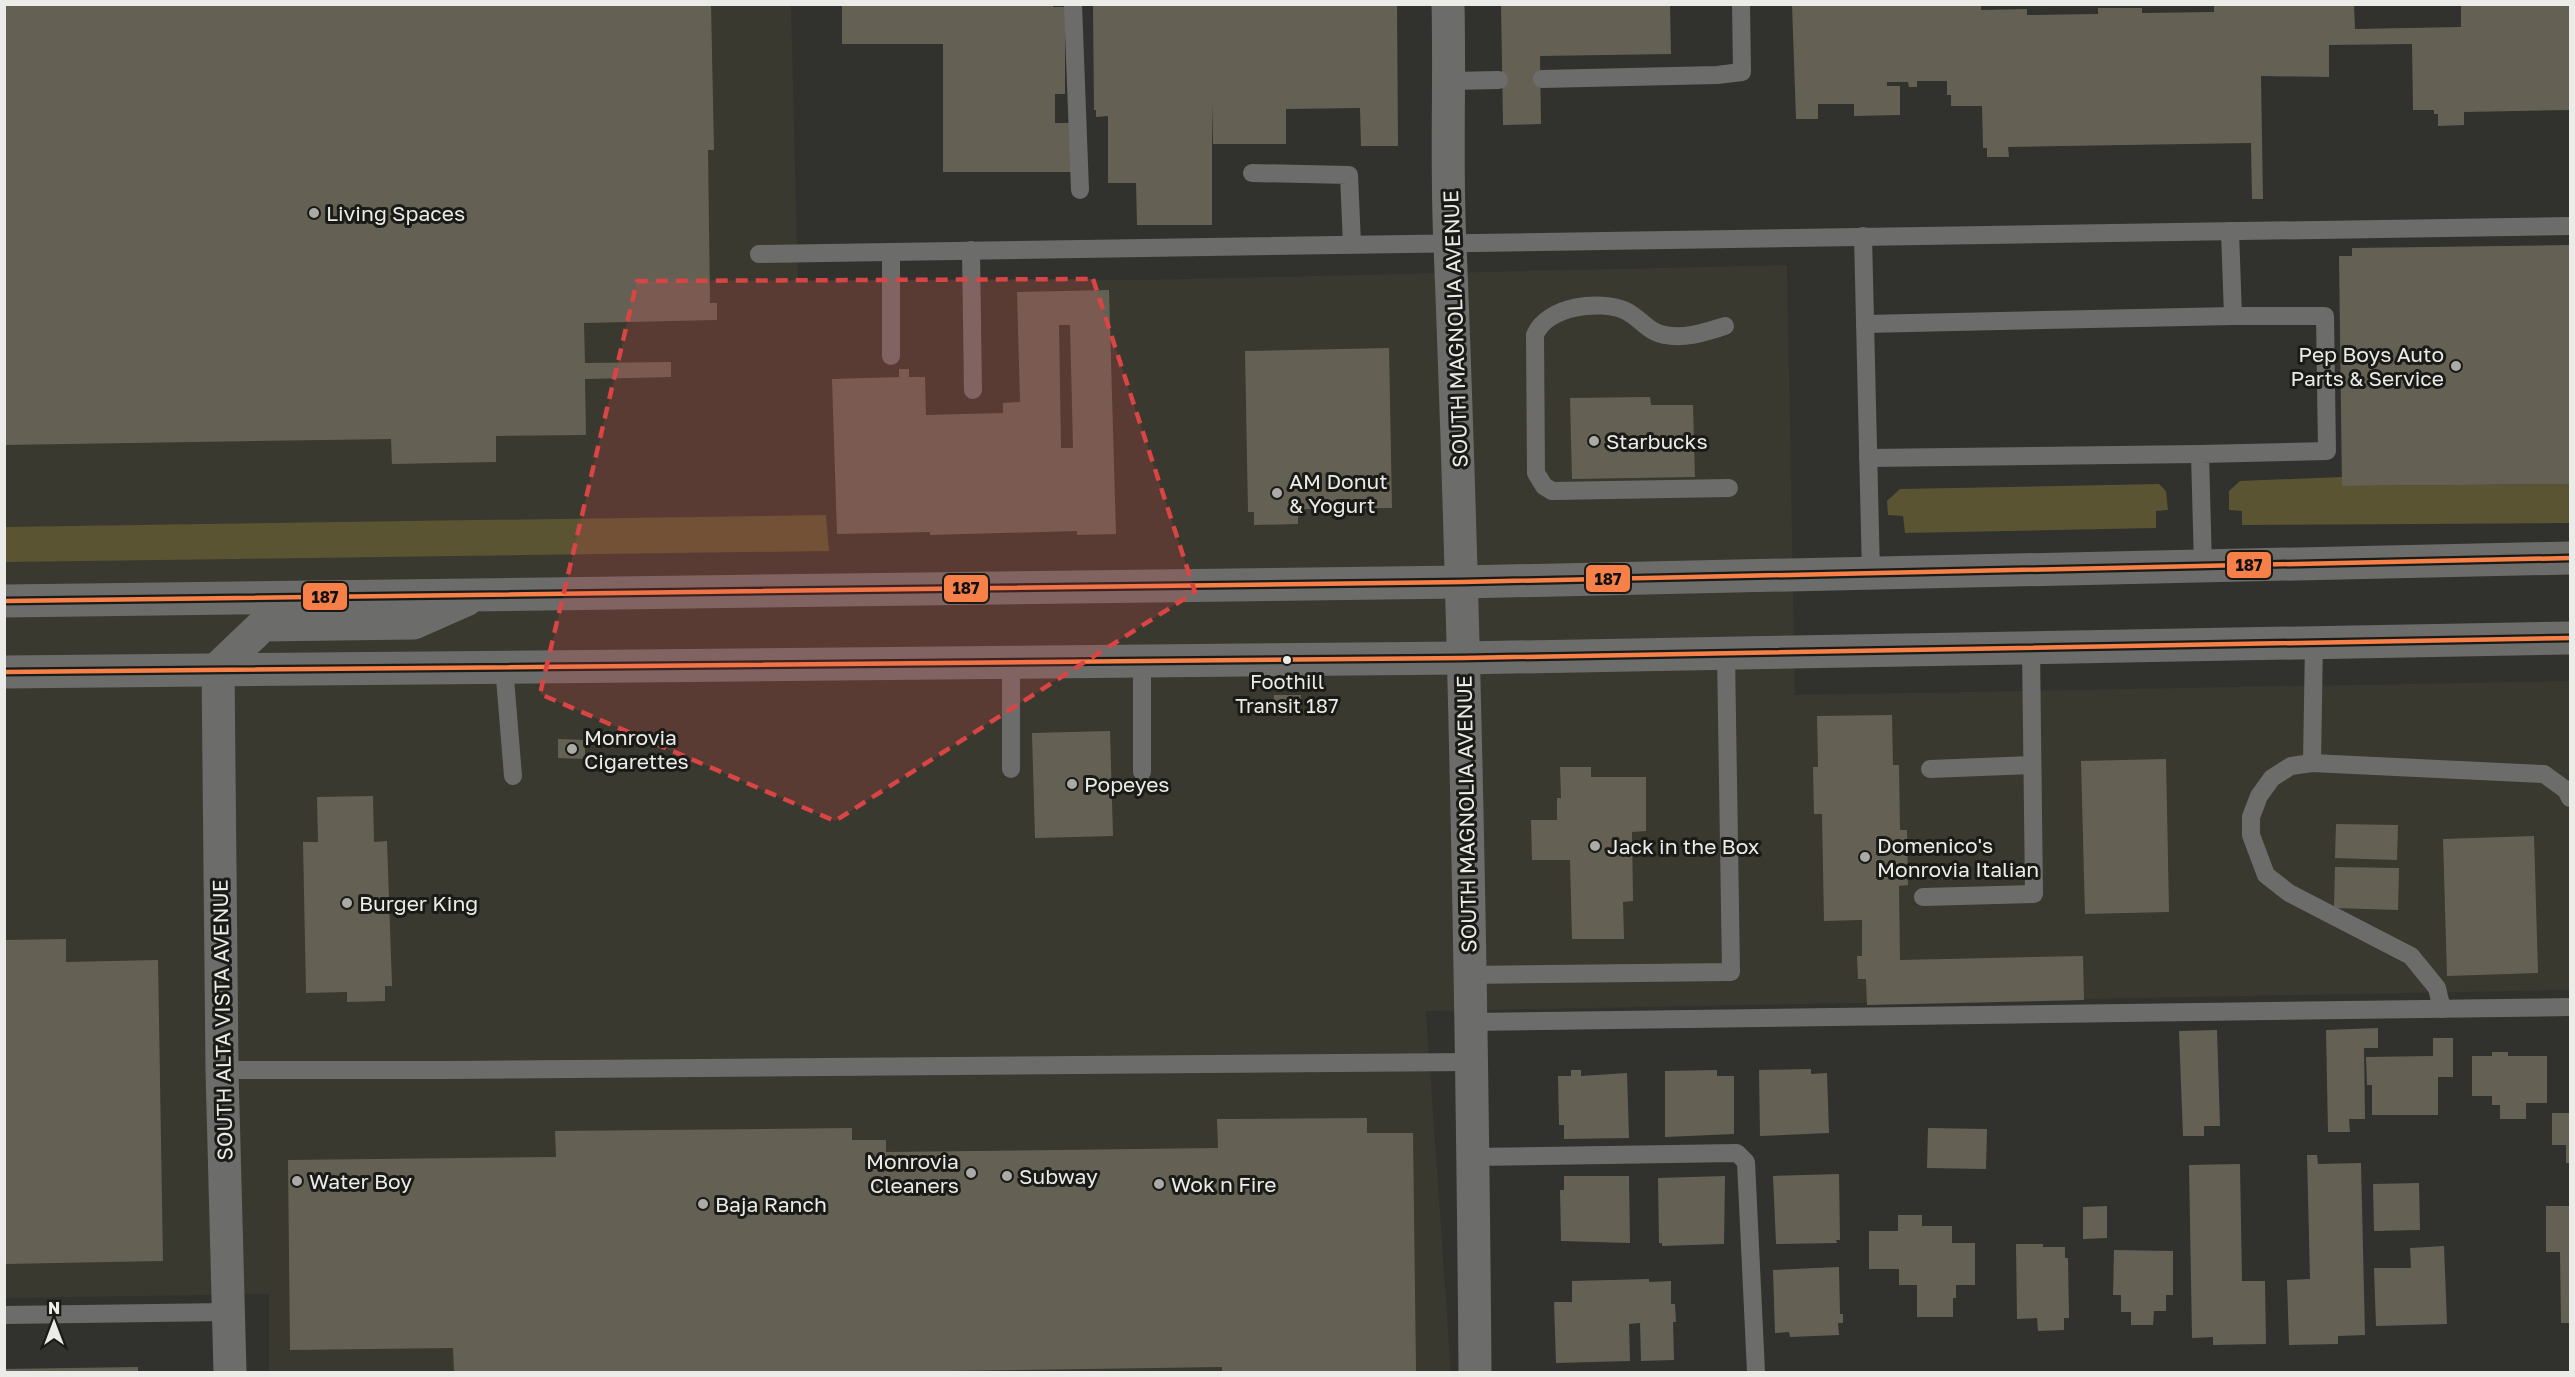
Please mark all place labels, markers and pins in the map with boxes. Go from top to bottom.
place label: Living Spaces [326,200,465,226]
marker: Living Spaces [307,206,321,220]
place label: Pep Boys Auto Parts & Service [2290,341,2444,391]
marker: Pep Boys Auto Parts & Service [2449,359,2463,373]
place label: Starbucks [1606,428,1708,454]
marker: Starbucks [1587,434,1601,448]
place label: AM Donut & Yogurt [1289,468,1388,518]
marker: AM Donut & Yogurt [1270,486,1284,500]
marker: Foothill Transit 187 [1281,654,1293,666]
place label: Foothill Transit 187 [1235,669,1339,717]
place label: Monrovia Cigarettes [584,724,689,774]
marker: Monrovia Cigarettes [565,742,579,756]
place label: Popeyes [1084,771,1169,797]
marker: Popeyes [1065,777,1079,791]
place label: Domenico's Monrovia Italian [1877,832,2039,882]
place label: Jack in the Box [1607,833,1760,859]
marker: Jack in the Box [1588,839,1602,853]
marker: Domenico's Monrovia Italian [1858,850,1872,864]
place label: Burger King [359,890,478,916]
marker: Burger King [340,896,354,910]
place label: Monrovia Cleaners [866,1148,959,1198]
place label: Subway [1019,1163,1098,1189]
marker: Monrovia Cleaners [964,1166,978,1180]
place label: Water Boy [309,1168,412,1194]
marker: Subway [1000,1169,1014,1183]
place label: Wok n Fire [1171,1171,1276,1197]
marker: Water Boy [290,1174,304,1188]
marker: Wok n Fire [1152,1177,1166,1191]
place label: Baja Ranch [715,1191,827,1217]
marker: Baja Ranch [696,1197,710,1211]

